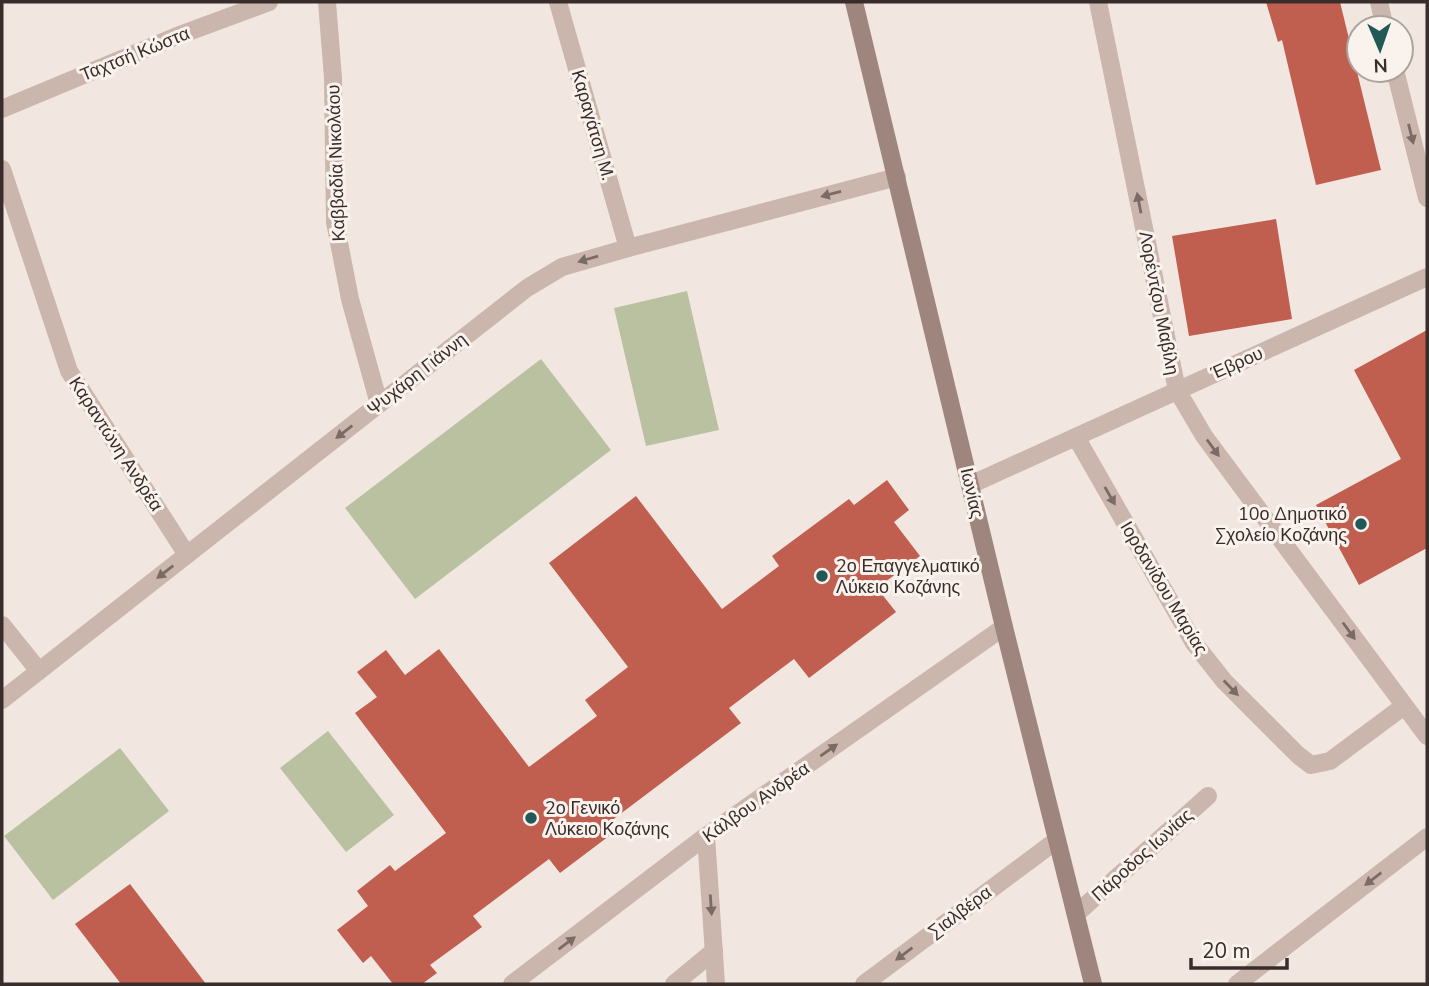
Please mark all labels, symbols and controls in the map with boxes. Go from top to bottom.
north arrow [1345,14,1415,84]
street label: Ταχτσή Κώστα [77,21,193,87]
text: N [1373,52,1388,78]
street label: Καραγάτση Μ. [566,67,620,183]
street label: Καββαδία Νικολάου [321,84,351,242]
one-way arrow [1406,123,1417,145]
one-way arrow [820,189,842,200]
one-way arrow [1134,192,1145,214]
street label: Λορέντζου Μαβίλη [1133,229,1185,377]
one-way arrow [577,255,598,265]
street label: Ψυχάρη Γιάννη [362,327,472,421]
street label: Έβρου [1206,341,1267,385]
street label: Καραντώνη Ανδρέα [64,372,168,516]
one-way arrow [335,424,352,439]
one-way arrow [1206,439,1220,457]
street label: Ιωνίας [955,465,990,521]
one-way arrow [1103,487,1116,506]
place label: 10ο Δημοτικό Σχολείο Κοζάνης [1215,502,1347,547]
marker: 10ο Δημοτικό Σχολείο Κοζάνης [1353,516,1369,532]
street label: Ιορδανίδου Μαρίας [1115,517,1214,660]
place label: 2ο Επαγγελματικό Λύκειο Κοζάνης [836,554,980,599]
one-way arrow [156,565,174,580]
marker: 2ο Επαγγελματικό Λύκειο Κοζάνης [814,568,830,584]
one-way arrow [1341,622,1355,640]
one-way arrow [1223,679,1240,696]
one-way arrow [820,743,838,757]
street label: Κάλβου Ανδρέα [698,756,814,848]
place label: 2ο Γενικό Λύκειο Κοζάνης [545,796,669,841]
street label: Πάροδος Ιωνίας [1086,803,1198,907]
marker: 2ο Γενικό Λύκειο Κοζάνης [523,810,539,826]
one-way arrow [1365,872,1383,887]
street label: Σιαλβέρα [924,880,996,944]
one-way arrow [706,894,717,916]
scale bar [1191,926,1287,970]
one-way arrow [557,935,575,950]
text: 20 m [1202,937,1251,965]
one-way arrow [895,946,913,960]

